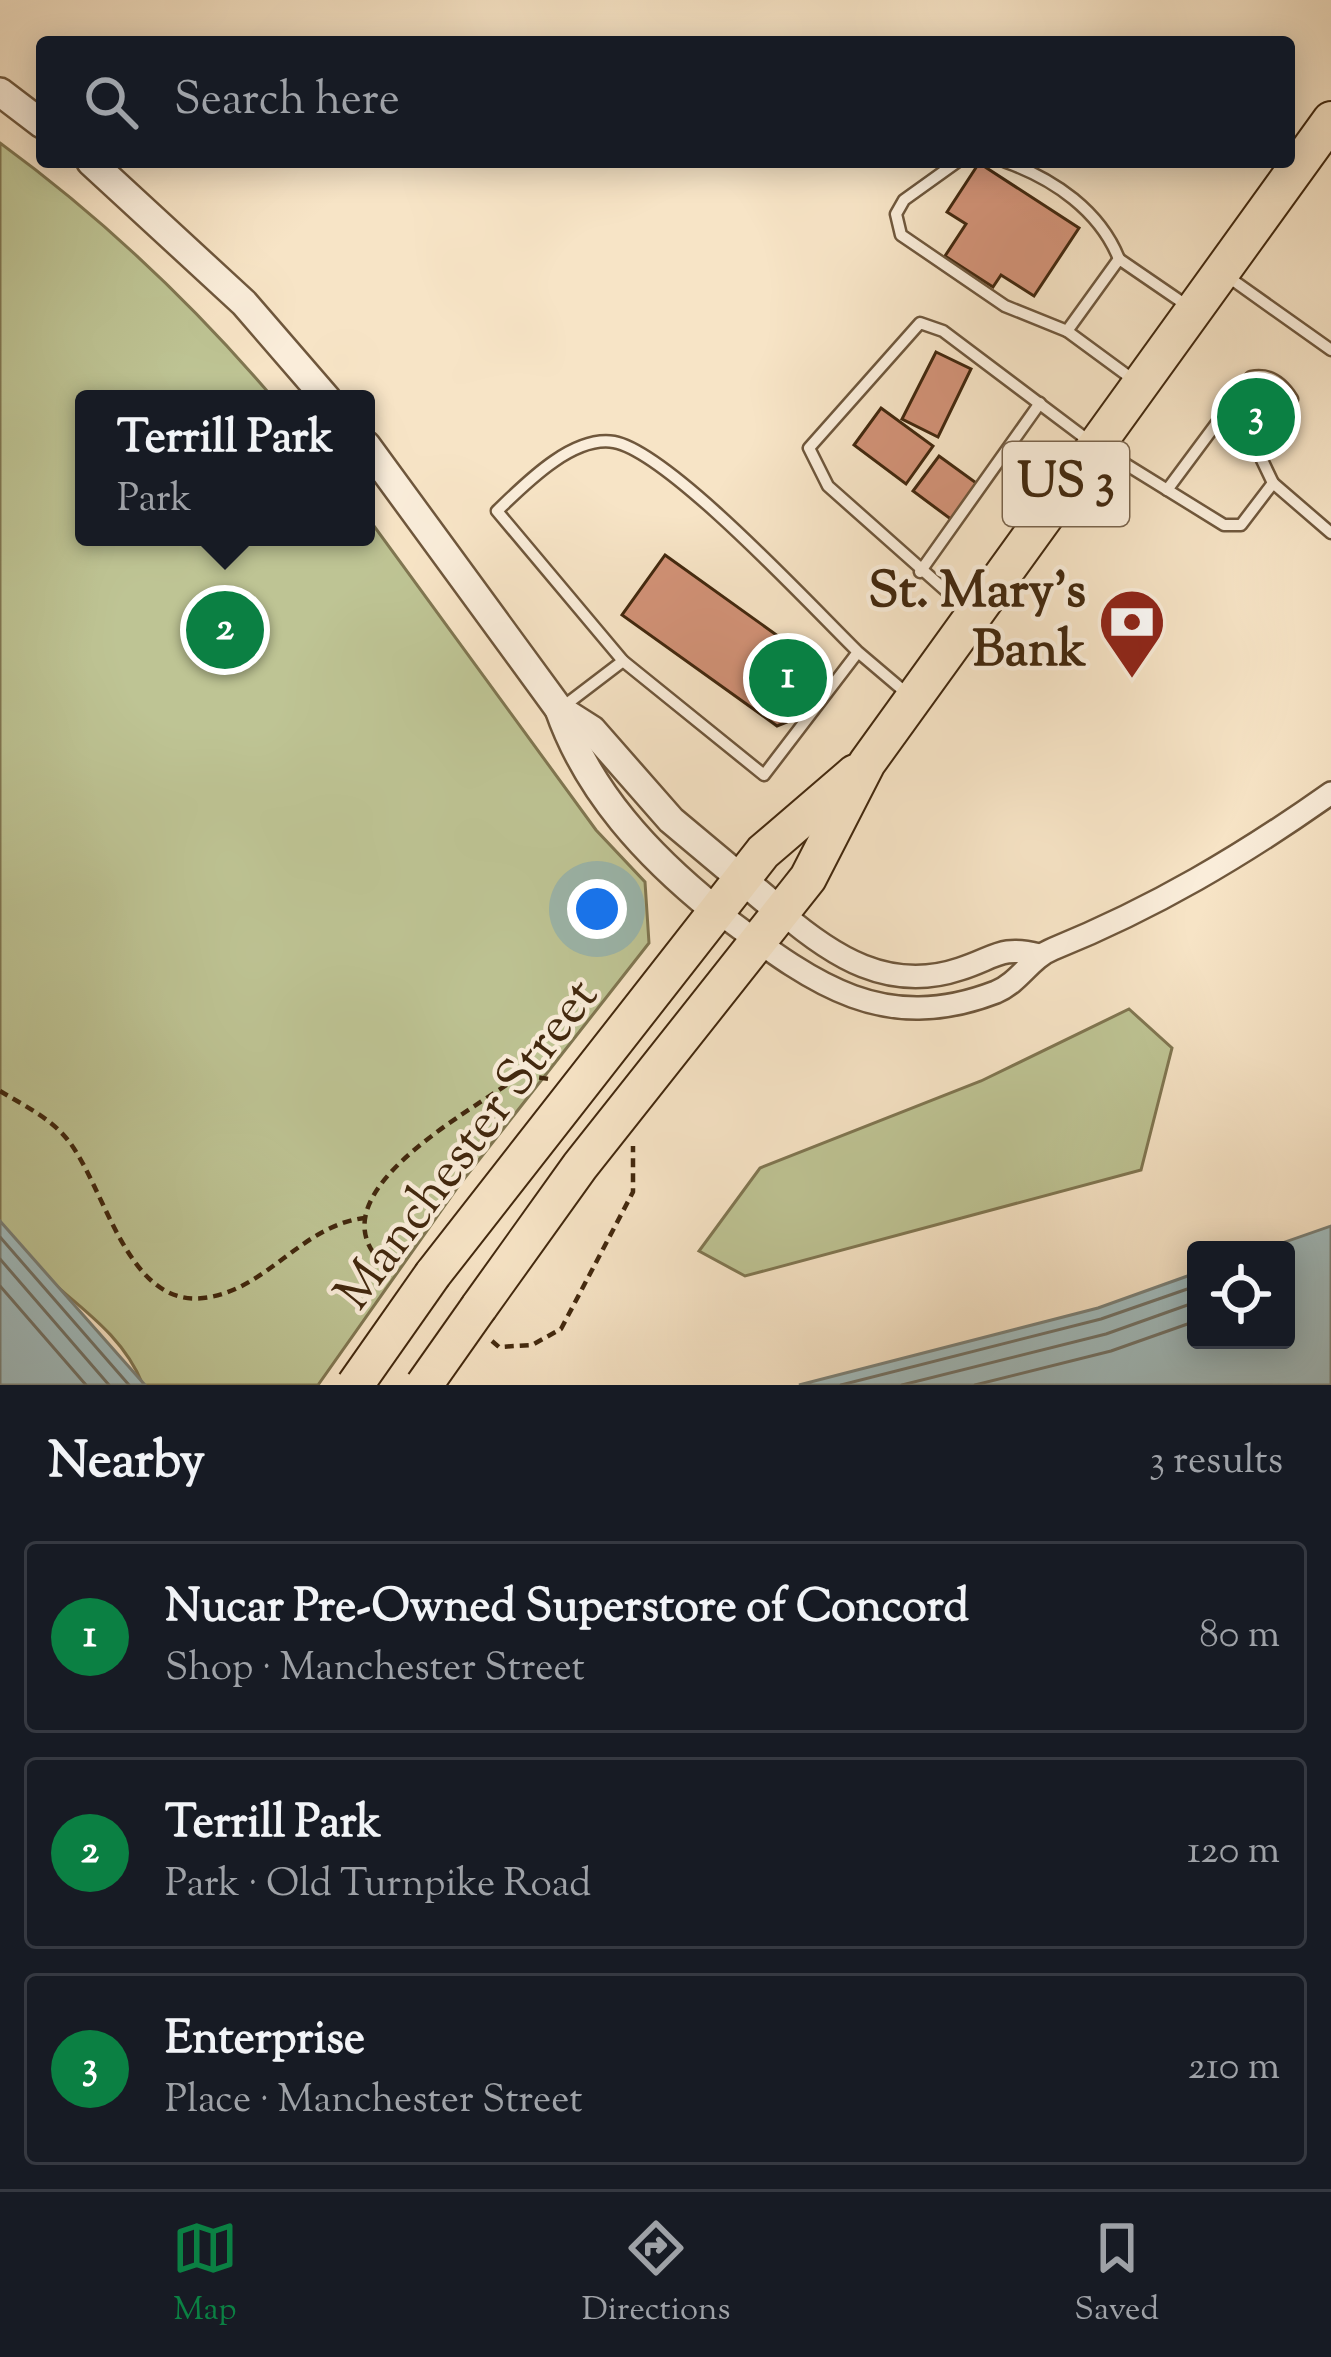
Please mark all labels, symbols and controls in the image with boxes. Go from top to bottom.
search box [36,36,1295,168]
icon: search [78,69,144,135]
text: Search here [174,70,400,135]
pin: 3 [1217,372,1295,462]
popup [75,390,375,546]
text: Terrill Park [117,408,333,473]
road number: US 3 [1003,442,1129,526]
text: Park [117,473,192,529]
place label: St. Mary's Bank [868,557,1086,689]
pin: 2 [186,585,264,675]
bank icon: St. Mary's Bank [1097,587,1167,681]
pin: 1 [749,633,827,723]
your location [567,879,627,939]
street label: Manchester Street [320,965,618,1327]
map controls [1187,1241,1295,1349]
button: locate [1187,1241,1295,1349]
text: Nearby [48,1427,205,1500]
text: 3 results [1149,1435,1283,1491]
text: Nucar Pre-Owned Superstore of Concord [165,1577,969,1642]
text: 1 [83,1609,97,1665]
text: 80 m [1199,1609,1280,1665]
text: Shop · Manchester Street [165,1642,585,1698]
text: Terrill Park [165,1793,381,1858]
text: 2 [81,1825,99,1881]
text: 120 m [1187,1825,1280,1881]
text: Park · Old Turnpike Road [165,1858,591,1914]
text: Enterprise [165,2009,365,2074]
text: 3 [82,2041,98,2097]
text: 210 m [1188,2041,1280,2097]
text: Place · Manchester Street [165,2074,583,2130]
tab: Map [172,2215,238,2335]
tab: Directions [582,2215,731,2335]
tab: Saved [1074,2215,1159,2335]

